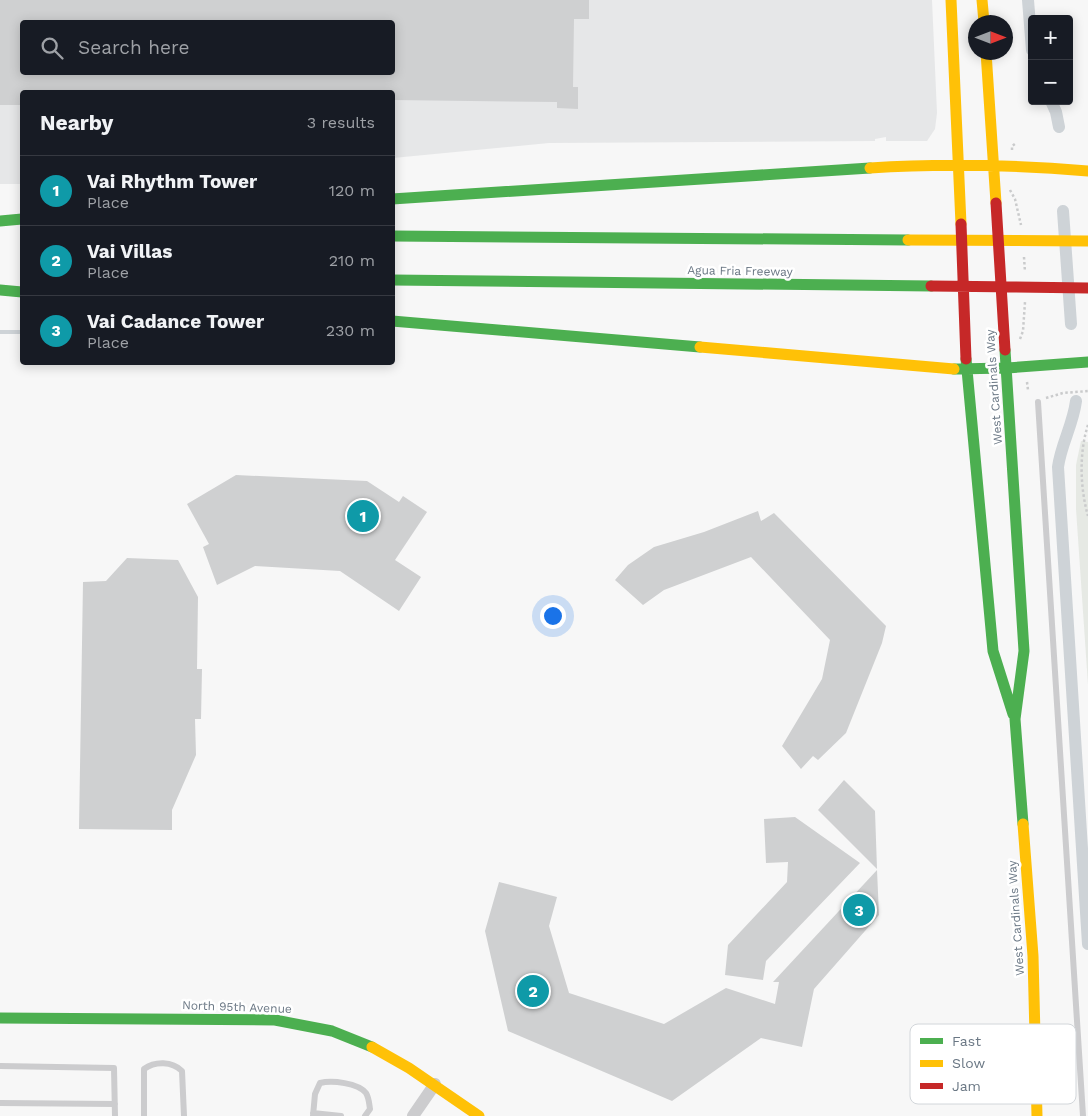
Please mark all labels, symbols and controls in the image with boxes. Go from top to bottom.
north arrow [968,15,1013,60]
map controls [1028,15,1073,105]
button: + [1028,15,1073,60]
search box [20,20,395,75]
icon: search [38,34,66,62]
text: Search here [78,36,189,59]
button: − [1028,60,1073,105]
text: Nearby [40,110,113,135]
text: 3 results [307,113,375,132]
text: Vai Rhythm Tower [87,170,257,193]
text: 1 [53,181,59,200]
text: 120 m [329,181,375,200]
text: Place [87,193,129,212]
text: Vai Villas [87,240,172,263]
text: 2 [51,251,61,270]
text: 210 m [329,251,375,270]
text: Place [87,263,129,282]
street label: Agua Fria Freeway [687,263,794,279]
text: Vai Cadance Tower [87,310,264,333]
text: 3 [51,321,61,340]
text: 230 m [326,321,375,340]
street label: West Cardinals Way [983,328,1005,445]
text: Place [87,333,129,352]
pin: 1 [347,497,379,535]
your location [540,603,566,629]
street label: West Cardinals Way [1005,859,1027,976]
pin: 3 [843,891,875,929]
pin: 2 [517,972,549,1010]
street label: North 95th Avenue [182,998,292,1016]
legend [910,1024,1076,1104]
text: Fast [952,1033,981,1049]
text: Slow [952,1055,985,1071]
text: Jam [952,1078,981,1094]

